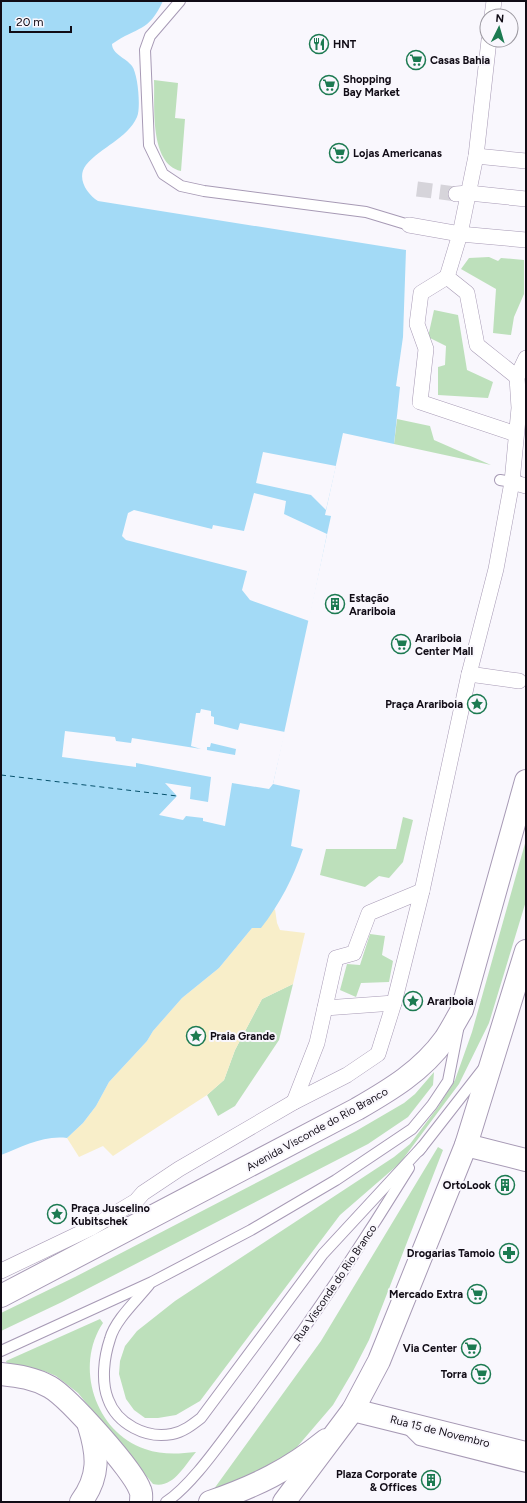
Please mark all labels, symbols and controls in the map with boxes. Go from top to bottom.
scale bar [10,8,71,34]
north arrow [479,8,519,48]
text: N [495,12,505,25]
text: 20 m [16,15,44,29]
restaurant icon: HNT [308,33,330,55]
place label: HNT [333,38,357,51]
supermarket icon: Casas Bahia [405,49,427,71]
place label: Casas Bahia [430,54,490,67]
place label: Shopping Bay Market [343,73,401,99]
supermarket icon: Shopping Bay Market [318,74,340,96]
supermarket icon: Lojas Americanas [328,142,350,164]
place label: Lojas Americanas [353,147,442,160]
place label: Estação Arariboia [349,592,396,618]
building icon: Estação Arariboia [324,593,346,615]
place label: Arariboia Center Mall [415,632,474,658]
supermarket icon: Arariboia Center Mall [390,633,412,655]
place icon: Praça Arariboia [466,693,488,715]
place label: Praça Arariboia [385,698,463,711]
place icon: Arariboia [402,990,424,1012]
place label: Arariboia [427,995,474,1008]
place icon: Praia Grande [185,1025,207,1047]
place label: Praia Grande [210,1030,275,1043]
street label: Avenida Visconde do Rio Branco [244,1085,390,1174]
building icon: OrtoLook [494,1174,516,1196]
place label: OrtoLook [443,1179,491,1192]
place label: Praça Juscelino Kubitschek [71,1202,151,1228]
place icon: Praça Juscelino Kubitschek [46,1203,68,1225]
street label: Rua Visconde do Rio Branco [291,1222,380,1344]
pharmacy icon: Drogarias Tamoio [498,1242,520,1264]
place label: Drogarias Tamoio [407,1247,496,1260]
supermarket icon: Mercado Extra [466,1283,488,1305]
place label: Mercado Extra [389,1288,463,1301]
supermarket icon: Via Center [460,1337,482,1359]
place label: Via Center [403,1342,458,1355]
supermarket icon: Torra [470,1363,492,1385]
place label: Torra [441,1368,467,1381]
street label: Rua 15 de Novembro [389,1413,491,1450]
place label: Plaza Corporate & Offices [336,1468,417,1494]
building icon: Plaza Corporate & Offices [420,1469,442,1491]

